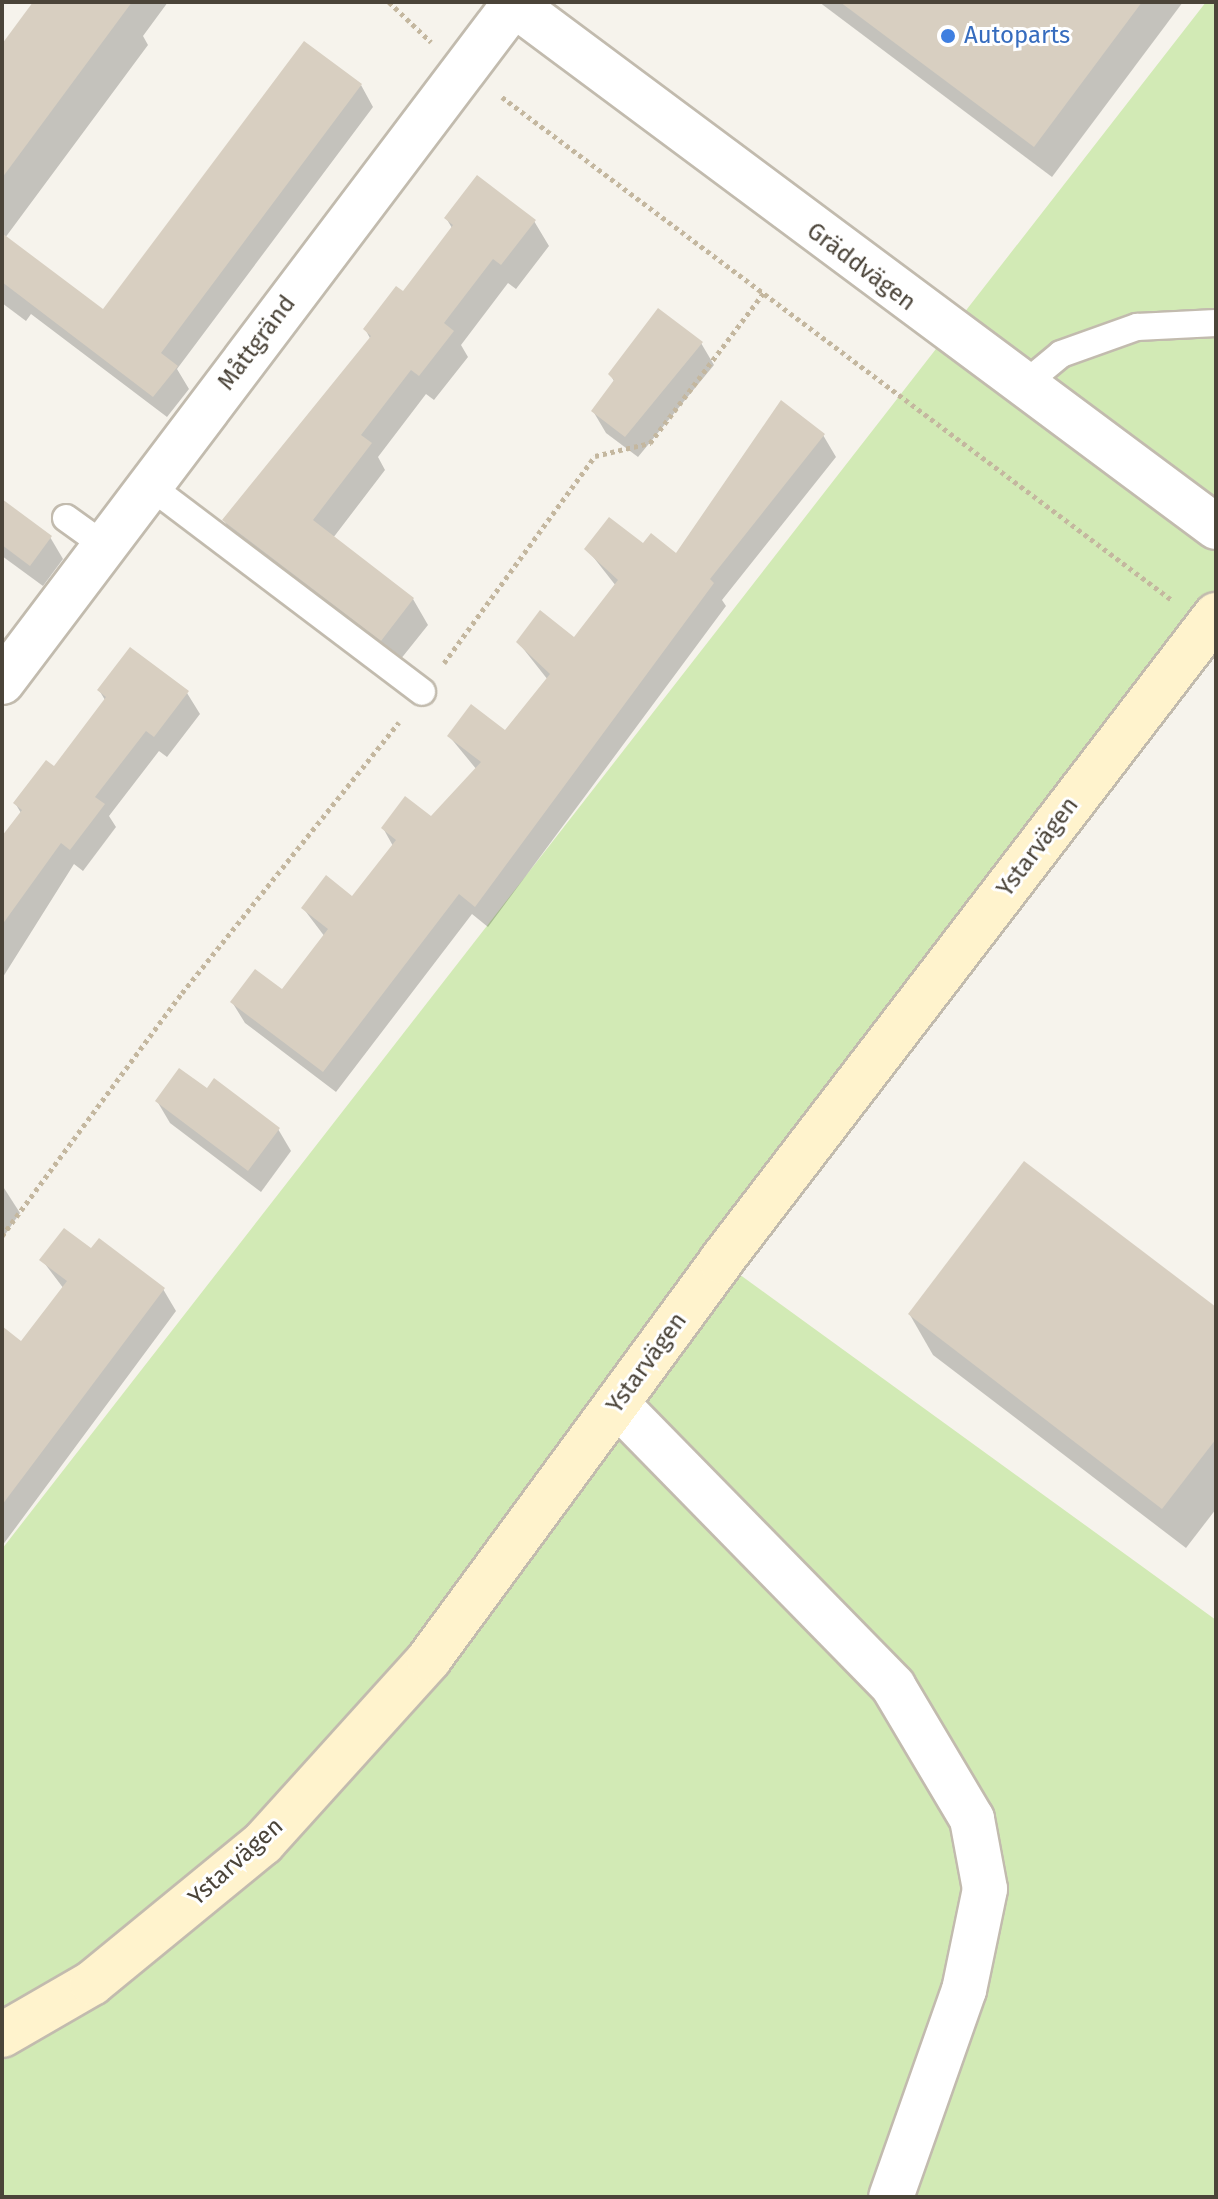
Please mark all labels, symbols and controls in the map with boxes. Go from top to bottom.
place label: Autoparts [964,22,1070,50]
marker: Autoparts [939,27,957,45]
street label: Gräddvägen [801,217,921,317]
street label: Måttgränd [212,290,302,396]
street label: Ystarvägen [991,791,1085,903]
street label: Ystarvägen [601,1307,693,1419]
street label: Ystarvägen [183,1812,289,1912]

